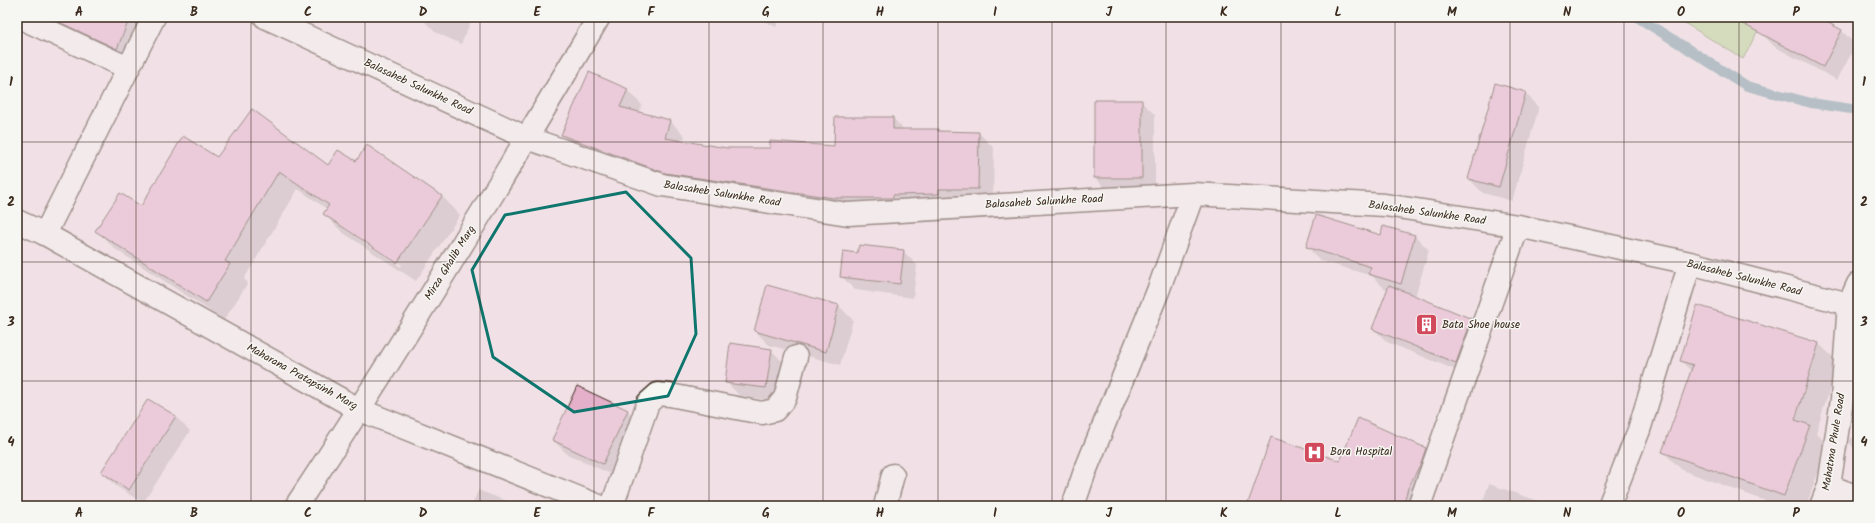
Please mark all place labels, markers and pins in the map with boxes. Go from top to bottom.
building icon: Bata Shoe house [1413,312,1439,338]
place label: Bata Shoe house [1442,316,1520,334]
hospital icon: Bora Hospital [1301,439,1327,465]
place label: Bora Hospital [1330,443,1393,461]

